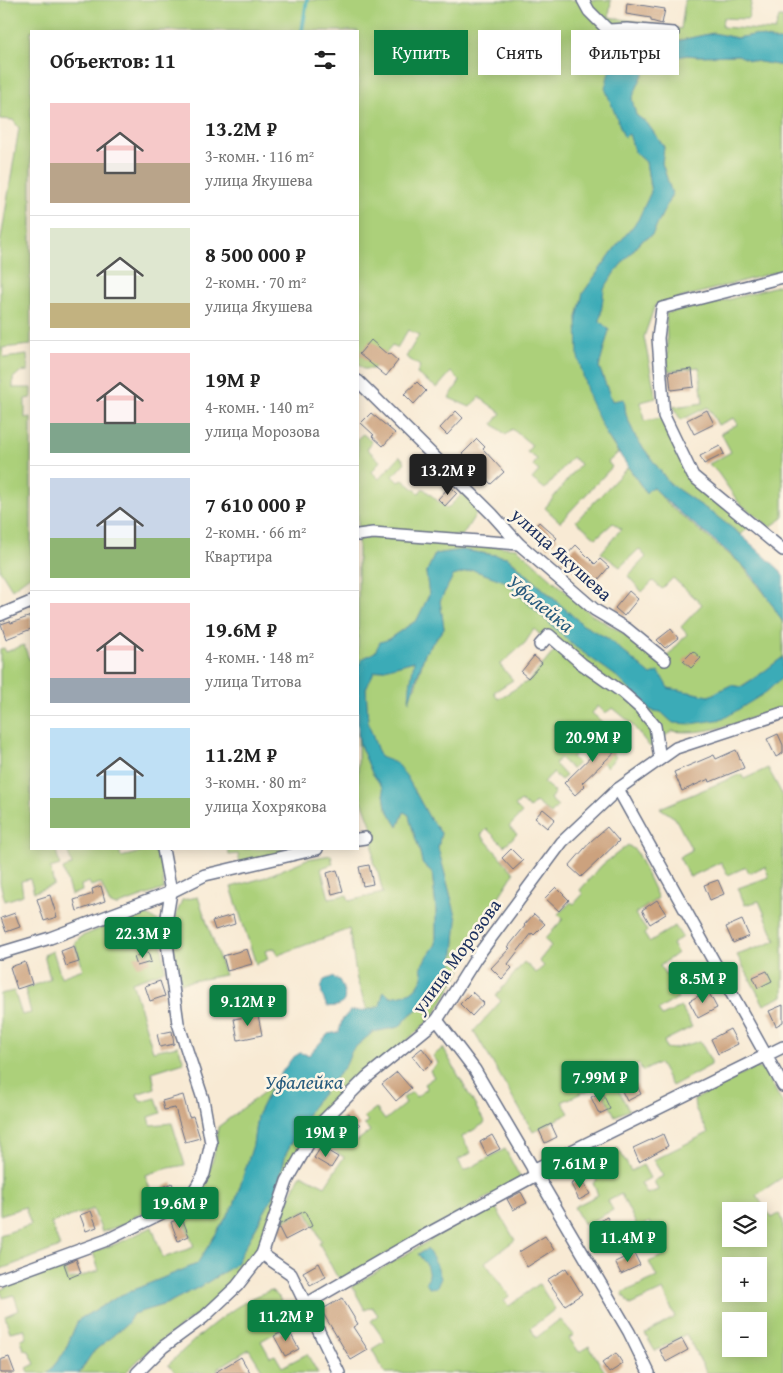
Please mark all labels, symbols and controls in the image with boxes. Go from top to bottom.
chip: Купить [374,30,468,75]
chip: Снять [478,30,561,75]
chip: Фильтры [571,30,679,75]
text: Объектов: 11 [50,45,176,76]
icon: filters [311,46,339,74]
text: 13.2M ₽ [205,113,277,144]
icon: home [90,123,150,183]
text: 3-комн. · 116 m² [205,144,314,168]
text: улица Якушева [205,168,313,192]
text: 8 500 000 ₽ [205,239,306,270]
icon: home [90,248,150,308]
text: 2-комн. · 70 m² [205,270,306,294]
text: улица Якушева [205,294,313,318]
text: 19M ₽ [205,364,260,395]
icon: home [90,373,150,433]
text: 4-комн. · 140 m² [205,395,314,419]
text: улица Морозова [205,419,320,443]
pin: 13.2M ₽ [402,454,494,496]
text: 13.2M ₽ [421,458,475,482]
text: 7 610 000 ₽ [205,489,306,520]
icon: home [90,498,150,558]
street label: улица Якушева [504,500,619,607]
text: 2-комн. · 66 m² [205,520,306,544]
text: Квартира [205,544,272,568]
water label: Уфалейка [501,567,581,639]
text: 19.6M ₽ [205,614,277,645]
icon: home [90,623,150,683]
text: 4-комн. · 148 m² [205,645,314,669]
text: улица Титова [205,669,302,693]
pin: 20.9M ₽ [547,720,639,763]
text: 20.9M ₽ [566,725,620,749]
text: 11.2M ₽ [205,739,277,770]
icon: home [90,748,150,808]
text: 3-комн. · 80 m² [205,770,306,794]
text: улица Хохрякова [205,794,327,818]
street label: улица Морозова [404,893,507,1020]
pin: 22.3M ₽ [97,916,189,959]
text: 22.3M ₽ [116,921,170,945]
pin: 8.5M ₽ [662,962,744,1004]
text: 8.5M ₽ [680,966,726,990]
pin: 9.12M ₽ [202,984,294,1027]
text: 9.12M ₽ [221,989,275,1013]
pin: 7.99M ₽ [554,1060,646,1103]
text: 7.99M ₽ [573,1065,627,1089]
water label: Уфалейка [265,1067,344,1096]
pin: 19M ₽ [291,1116,361,1158]
text: 19M ₽ [305,1120,347,1144]
pin: 7.61M ₽ [534,1146,626,1189]
text: 7.61M ₽ [553,1151,607,1175]
pin: 19.6M ₽ [134,1186,226,1229]
text: 19.6M ₽ [153,1191,207,1215]
map controls [722,1202,767,1357]
button: layers [722,1202,767,1247]
pin: 11.4M ₽ [582,1220,674,1263]
text: 11.4M ₽ [601,1225,655,1249]
button: + [722,1257,767,1302]
pin: 11.2M ₽ [240,1300,332,1342]
text: 11.2M ₽ [259,1304,313,1328]
button: − [722,1312,767,1357]

